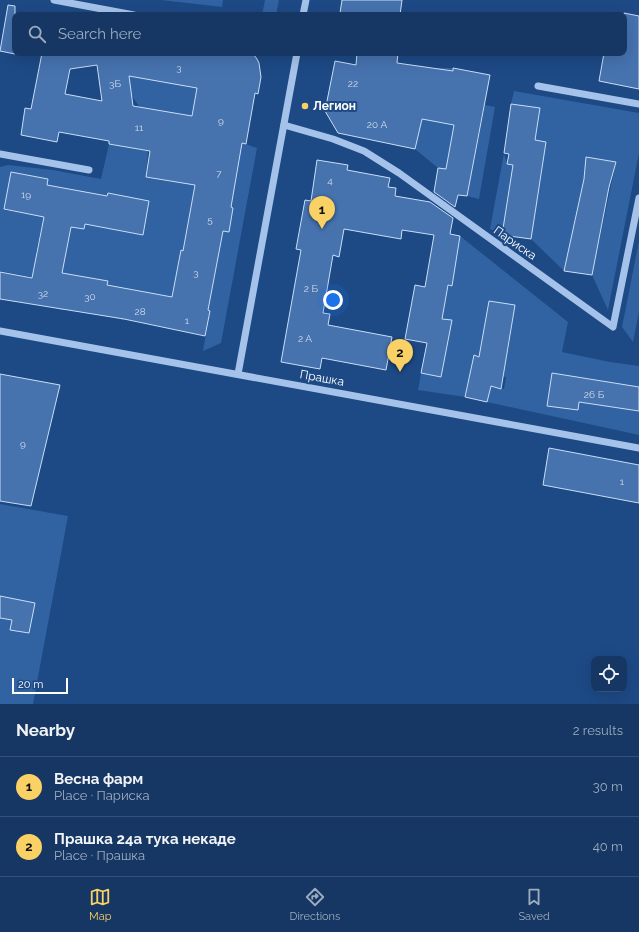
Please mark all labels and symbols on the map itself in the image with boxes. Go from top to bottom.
house number: 3 [176,62,182,73]
house number: 3Б [109,78,121,89]
house number: 22 [348,78,358,89]
place label: Легион [313,99,356,113]
marker: Легион [300,101,310,111]
house number: 9 [218,115,224,126]
house number: 20 А [367,119,387,130]
house number: 11 [135,122,144,133]
house number: 7 [216,168,222,179]
house number: 4 [327,175,333,186]
house number: 19 [21,189,31,200]
pin: 1 [309,196,335,229]
house number: 5 [207,214,213,225]
street label: Париска [491,223,539,263]
house number: 3 [193,267,199,278]
house number: 2 Б [304,283,319,294]
house number: 32 [38,288,48,299]
your location [323,290,343,310]
house number: 30 [84,291,96,302]
house number: 28 [134,306,146,317]
house number: 1 [185,315,190,326]
house number: 2 А [298,333,312,344]
pin: 2 [387,339,413,372]
street label: Прашка [299,367,345,389]
house number: 26 Б [584,389,605,400]
house number: 9 [20,438,26,449]
house number: 1 [620,476,625,487]
scale bar [12,676,68,695]

